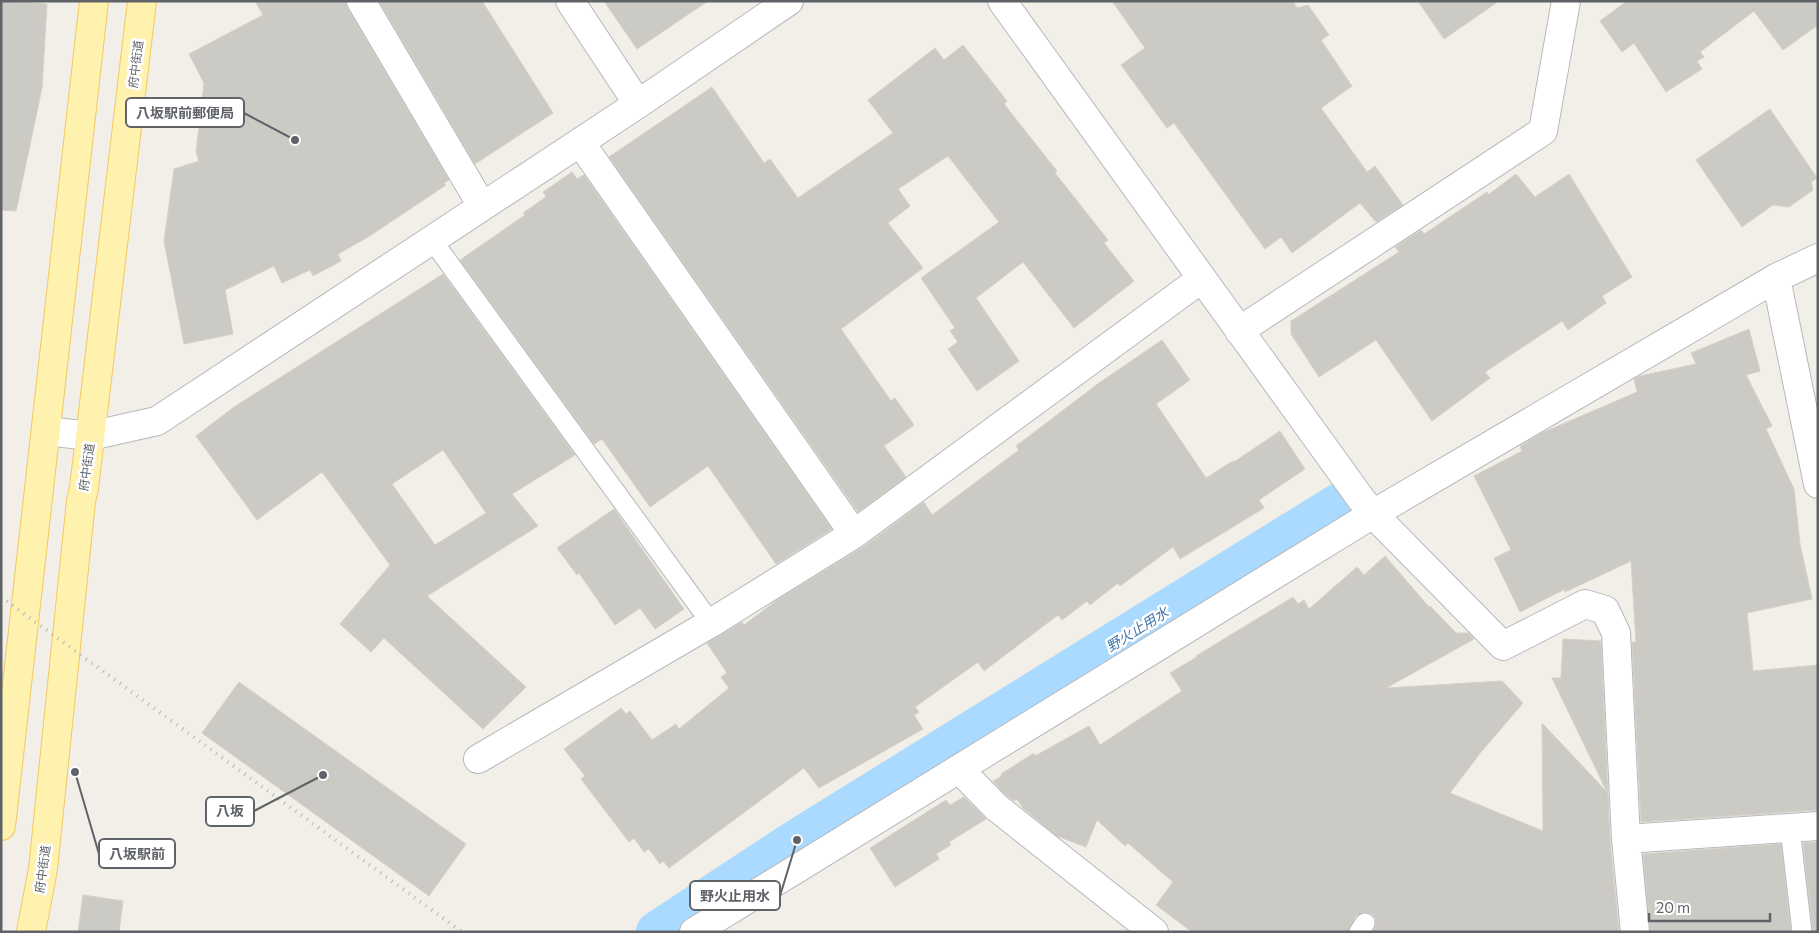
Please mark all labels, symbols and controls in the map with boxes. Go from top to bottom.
street label: 府中街道 [125,39,145,89]
callout: 八坂駅前郵便局 [126,98,244,127]
text: 八坂駅前郵便局 [136,104,234,121]
street label: 府中街道 [76,442,96,492]
water label: 野火止用水 [1103,602,1173,655]
callout: 八坂 [206,797,254,826]
text: 八坂 [216,802,244,819]
callout: 八坂駅前 [99,839,175,868]
street label: 府中街道 [32,844,52,894]
text: 八坂駅前 [109,845,165,862]
callout: 野火止用水 [690,881,780,910]
text: 野火止用水 [700,887,770,904]
scale bar [1649,890,1770,922]
text: 20 m [1656,898,1690,916]

